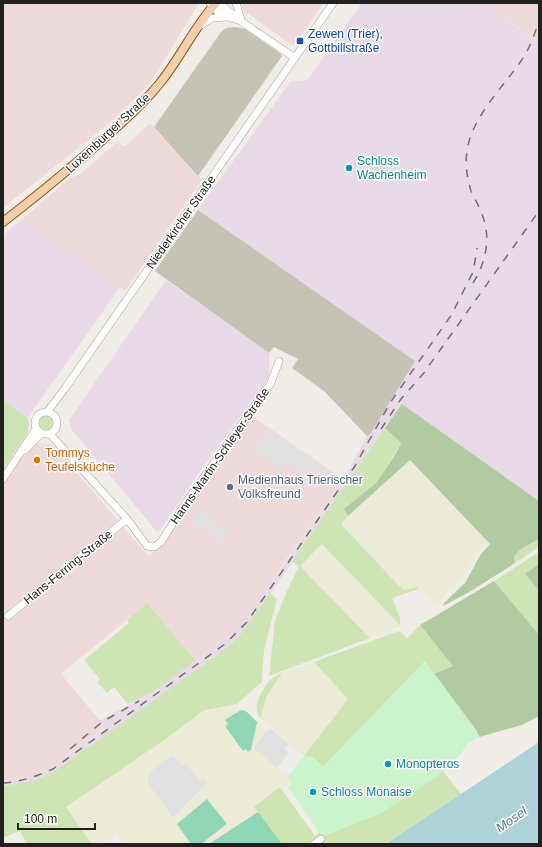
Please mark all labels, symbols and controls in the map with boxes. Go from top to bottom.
place label: Zewen (Trier), Gottbillstraße [308,27,383,55]
marker: Zewen (Trier), Gottbillstraße [295,36,305,46]
street label: Luxemburger Straße [63,90,153,176]
place label: Schloss Wachenheim [357,154,427,182]
marker: Schloss Wachenheim [344,163,354,173]
street label: Niederkircher Straße [144,172,219,271]
street label: Hanns-Martin-Schleyer-Straße [168,385,273,527]
place label: Tommys Teufelsküche [45,446,115,474]
marker: Tommys Teufelsküche [32,455,42,465]
place label: Medienhaus Trierischer Volksfreund [238,473,363,501]
marker: Medienhaus Trierischer Volksfreund [225,482,235,492]
street label: Hans-Ferring-Straße [21,527,115,607]
place label: Monopteros [396,757,459,771]
marker: Monopteros [383,759,393,769]
place label: Schloss Monaise [321,785,412,799]
marker: Schloss Monaise [308,787,318,797]
water label: Mosel [493,803,531,836]
scale bar [18,805,95,831]
text: 100 m [24,812,57,826]

